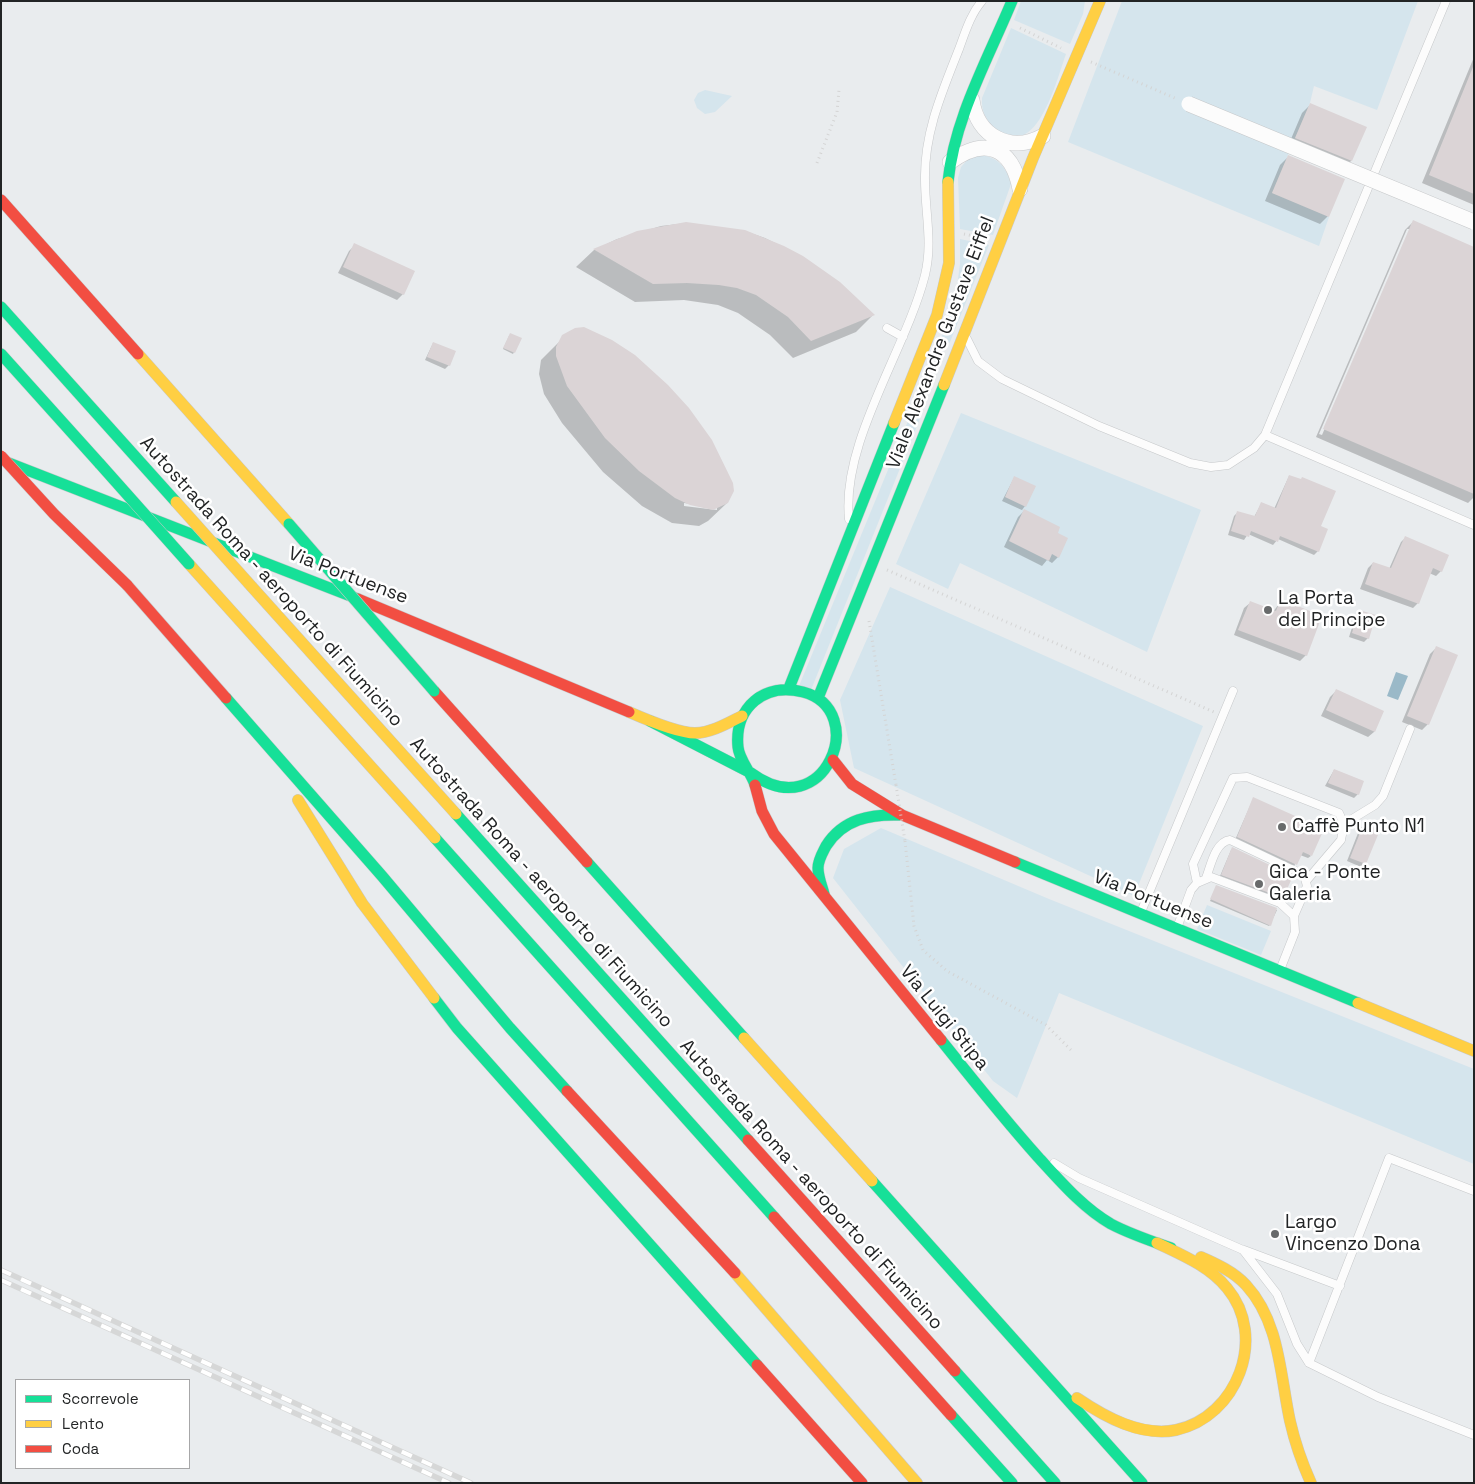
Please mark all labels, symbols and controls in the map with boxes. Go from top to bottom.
street label: Viale Alexandre Gustave Eiffel [882,214,1000,472]
street label: Autostrada Roma - aeroporto di Fiumicino [135,432,407,732]
street label: Via Portuense [285,543,411,609]
place label: La Porta del Principe [1278,588,1385,632]
marker: La Porta del Principe [1262,604,1274,616]
street label: Autostrada Roma - aeroporto di Fiumicino [405,733,677,1033]
place label: Caffè Punto N1 [1292,816,1425,838]
marker: Caffè Punto N1 [1276,821,1288,833]
place label: Gica - Ponte Galeria [1269,862,1381,906]
street label: Via Portuense [1090,866,1216,934]
marker: Gica - Ponte Galeria [1253,878,1265,890]
street label: Via Luigi Stipa [895,961,993,1075]
street label: Autostrada Roma - aeroporto di Fiumicino [675,1035,947,1335]
place label: Largo Vincenzo Dona [1285,1212,1420,1256]
marker: Largo Vincenzo Dona [1269,1228,1281,1240]
legend [15,1379,190,1469]
text: Scorrevole [62,1389,139,1408]
text: Lento [62,1414,104,1433]
text: Coda [62,1439,99,1458]

